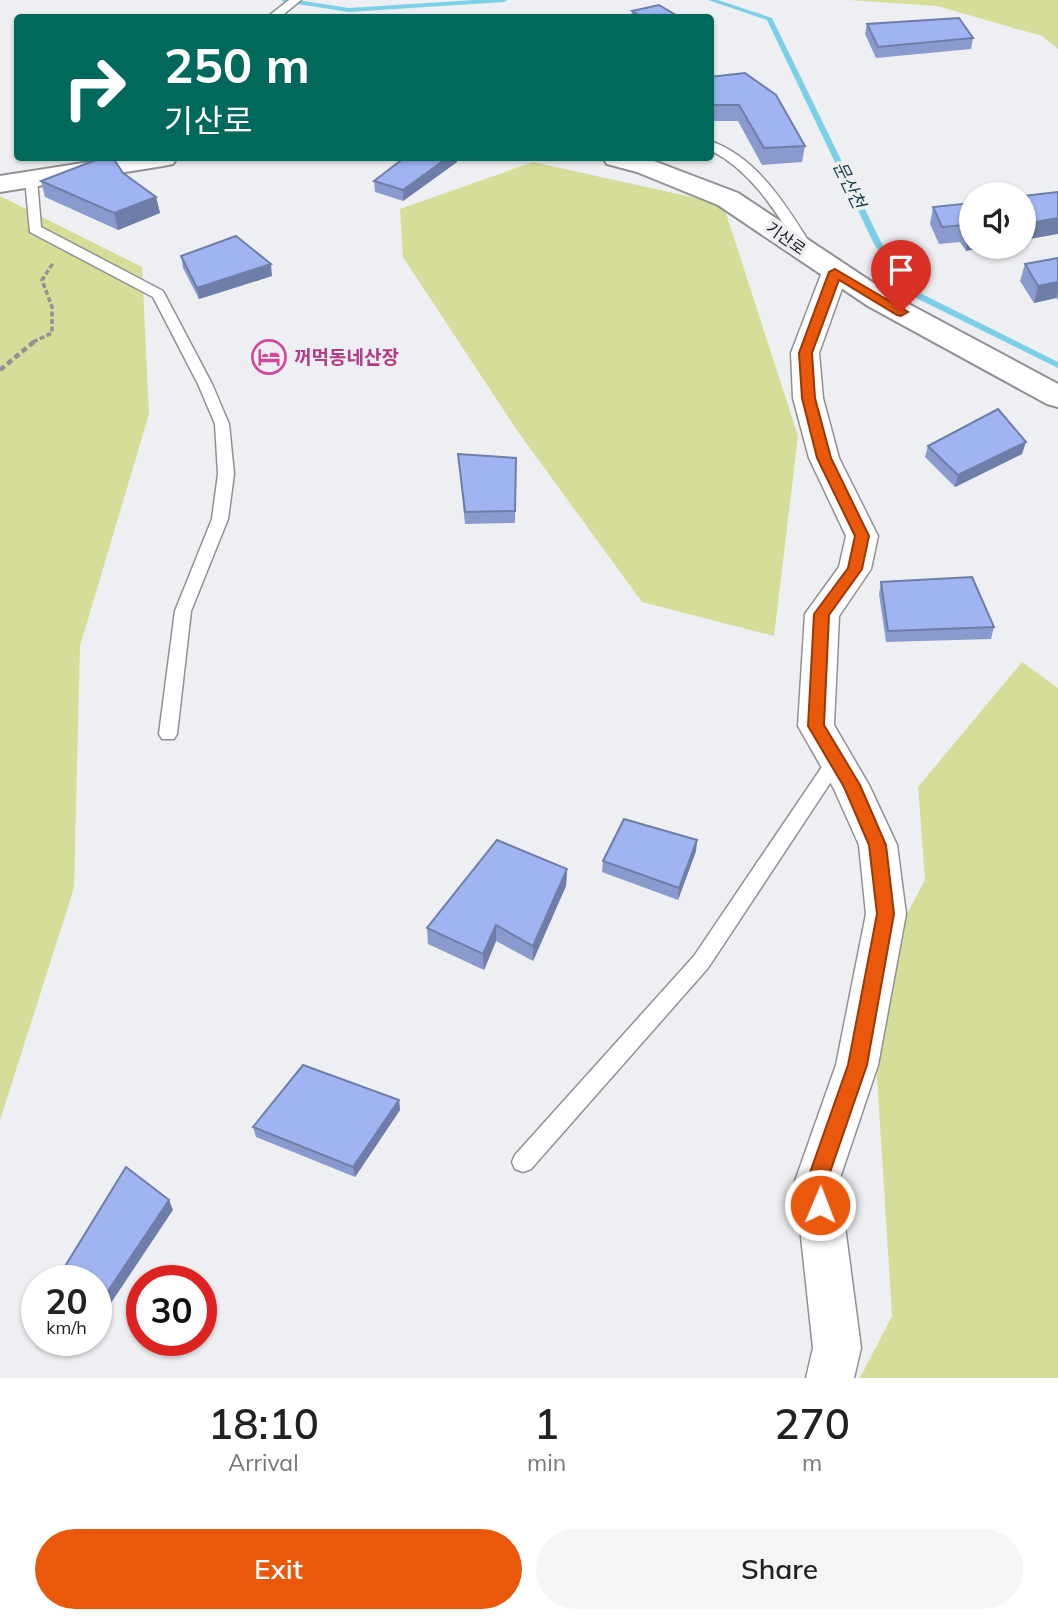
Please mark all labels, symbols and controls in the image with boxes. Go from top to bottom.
text: 250 m [164,34,310,95]
icon: right [49,42,140,133]
text: 기산로 [164,100,252,140]
water label: 문산천 [828,157,872,214]
map controls [959,182,1036,259]
button: sound [959,182,1036,259]
street label: 기산로 [762,217,810,259]
pin [871,240,931,312]
icon: arrive [882,251,920,289]
hotel icon: 꺼먹동네산장 [250,338,288,376]
place label: 꺼먹동네산장 [294,345,399,369]
position arrow [783,1168,857,1242]
speed limit sign: 30 [126,1265,217,1356]
text: 20 [45,1279,88,1323]
text: km/h [46,1316,87,1339]
text: 18:10 [208,1397,319,1450]
text: 1 [534,1397,559,1450]
text: 270 [774,1397,850,1450]
text: Arrival [228,1448,299,1477]
text: min [527,1448,566,1477]
text: m [802,1448,822,1477]
button: Exit [35,1529,522,1609]
button: Share [536,1529,1023,1609]

